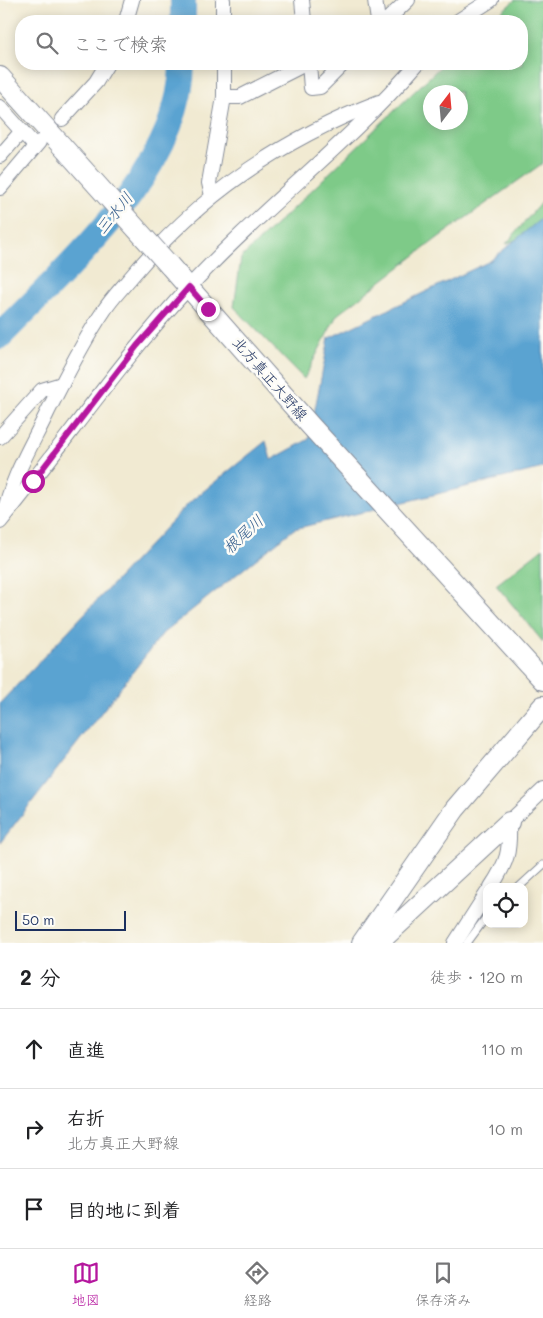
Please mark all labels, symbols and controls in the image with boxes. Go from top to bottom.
search box [15,15,528,70]
icon: search [33,29,61,57]
text: ここで検索 [73,31,168,56]
north arrow [423,85,468,130]
water label: 三水川 [90,187,137,238]
route end [197,298,220,321]
street label: 北方真正大野線 [229,332,313,425]
route start [22,470,45,493]
water label: 根尾川 [218,510,267,558]
map controls [483,883,528,928]
button: locate [483,883,528,928]
scale bar [15,908,126,931]
text: 50 m [22,910,54,929]
text: 2 分 [20,963,60,990]
text: 徒歩 · 120 m [430,966,523,987]
icon: ahead [20,1035,48,1063]
text: 直進 [67,1037,105,1062]
text: 110 m [481,1038,523,1059]
text: 右折 [67,1105,105,1130]
icon: right [20,1115,48,1143]
text: 10 m [488,1118,523,1139]
text: 北方真正大野線 [67,1132,179,1153]
icon: arrive [20,1195,48,1223]
text: 目的地に到着 [67,1197,181,1222]
tab: 地図 [72,1259,100,1309]
tab: 経路 [243,1259,271,1309]
tab: 保存済み [415,1259,471,1309]

